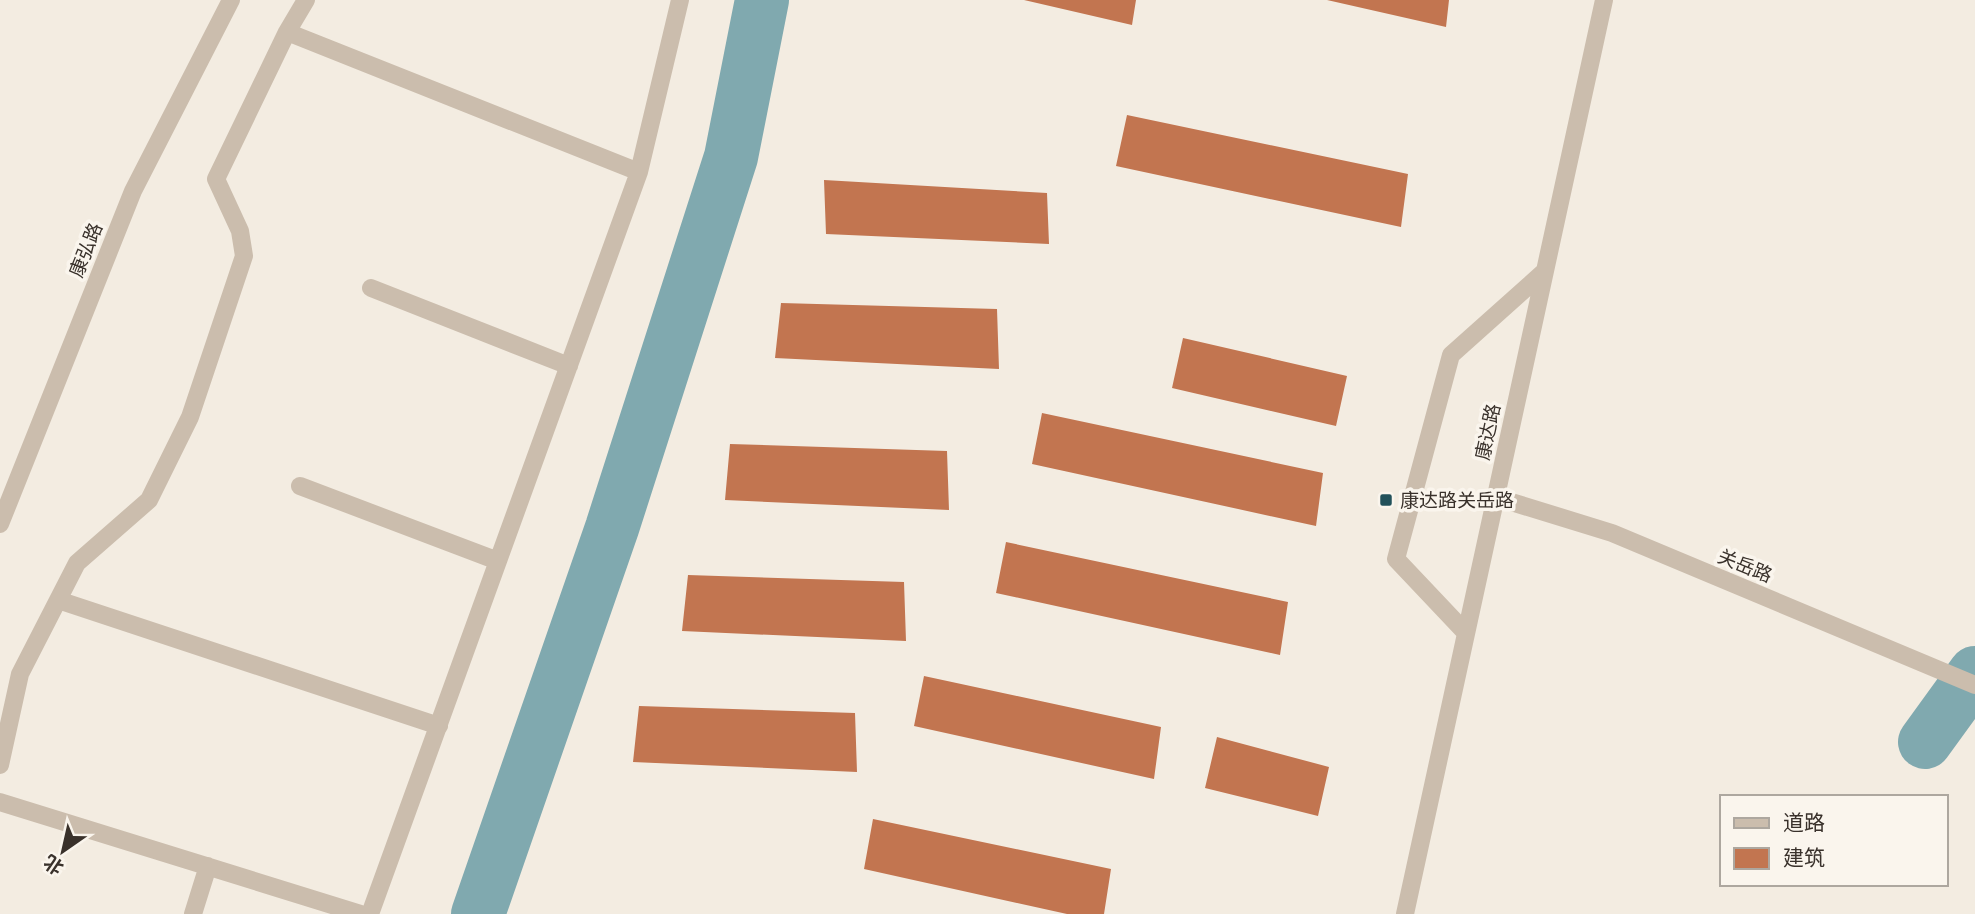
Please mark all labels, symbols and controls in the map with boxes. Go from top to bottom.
street label: 康弘路 [63,219,109,281]
street label: 康达路 [1469,401,1507,463]
place label: 康达路关岳路 [1400,487,1514,514]
marker: 康达路关岳路 [1378,492,1394,508]
street label: 关岳路 [1714,543,1776,589]
legend [1720,795,1947,886]
text: 道路 [1783,808,1825,837]
north arrow [28,816,98,886]
text: 建筑 [1783,843,1825,872]
text: 北 [38,848,69,881]

